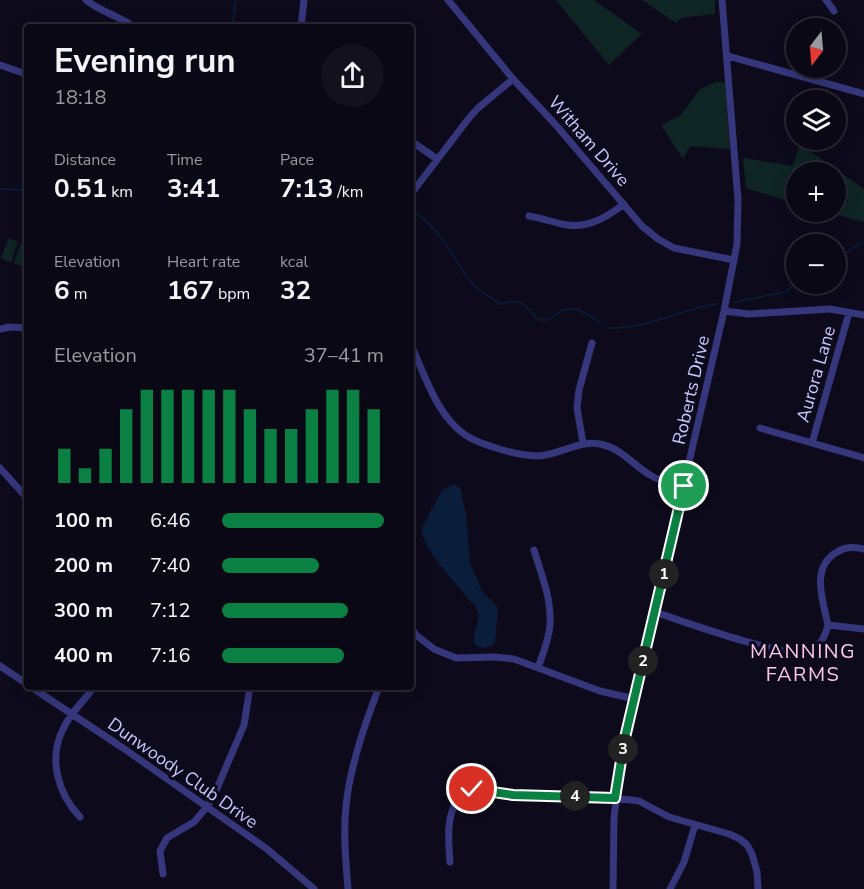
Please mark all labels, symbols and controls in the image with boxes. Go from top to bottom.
north arrow [786,18,846,78]
map controls [786,18,846,294]
text: Evening run [54,39,236,84]
button: share [321,44,384,107]
text: 18:18 [54,84,107,111]
button: layers [786,90,846,150]
street label: Witham Drive [543,91,635,191]
text: Distance [54,149,116,171]
text: Time [167,149,203,171]
text: Pace [280,149,314,171]
button: + [786,162,846,222]
text: 0.51 [54,171,107,206]
text: 3:41 [167,171,220,206]
text: 7:13 [280,171,333,206]
text: km [107,181,133,203]
text: /km [333,181,364,203]
button: − [786,234,846,294]
text: Elevation [54,251,120,273]
text: Heart rate [167,251,240,273]
text: kcal [280,251,308,273]
text: 6 [54,273,70,308]
text: 167 [167,273,214,308]
text: 32 [280,273,311,308]
text: m [70,283,87,305]
text: bpm [214,283,250,305]
street label: Aurora Lane [791,323,841,425]
street label: Roberts Drive [667,333,715,447]
text: Elevation [54,342,137,369]
text: 37–41 m [304,342,384,369]
pin [658,460,709,511]
icon: arrive [667,469,700,502]
text: 100 m [54,507,113,534]
text: 6:46 [150,507,191,534]
text: 200 m [54,552,113,579]
text: 7:40 [150,552,191,579]
pin: 1 [649,559,679,589]
text: 1 [659,563,669,585]
text: 300 m [54,597,113,624]
text: 7:12 [150,597,191,624]
district label: MANNING FARMS [750,638,856,688]
text: 400 m [54,642,113,669]
text: 7:16 [150,642,191,669]
pin: 2 [628,646,658,676]
text: 2 [638,650,648,672]
street label: Dunwoody Club Drive [103,712,263,834]
pin: 3 [608,734,638,764]
text: 3 [618,738,628,760]
pin [446,763,497,814]
icon: check [455,772,488,805]
pin: 4 [560,781,590,811]
text: 4 [570,785,580,807]

